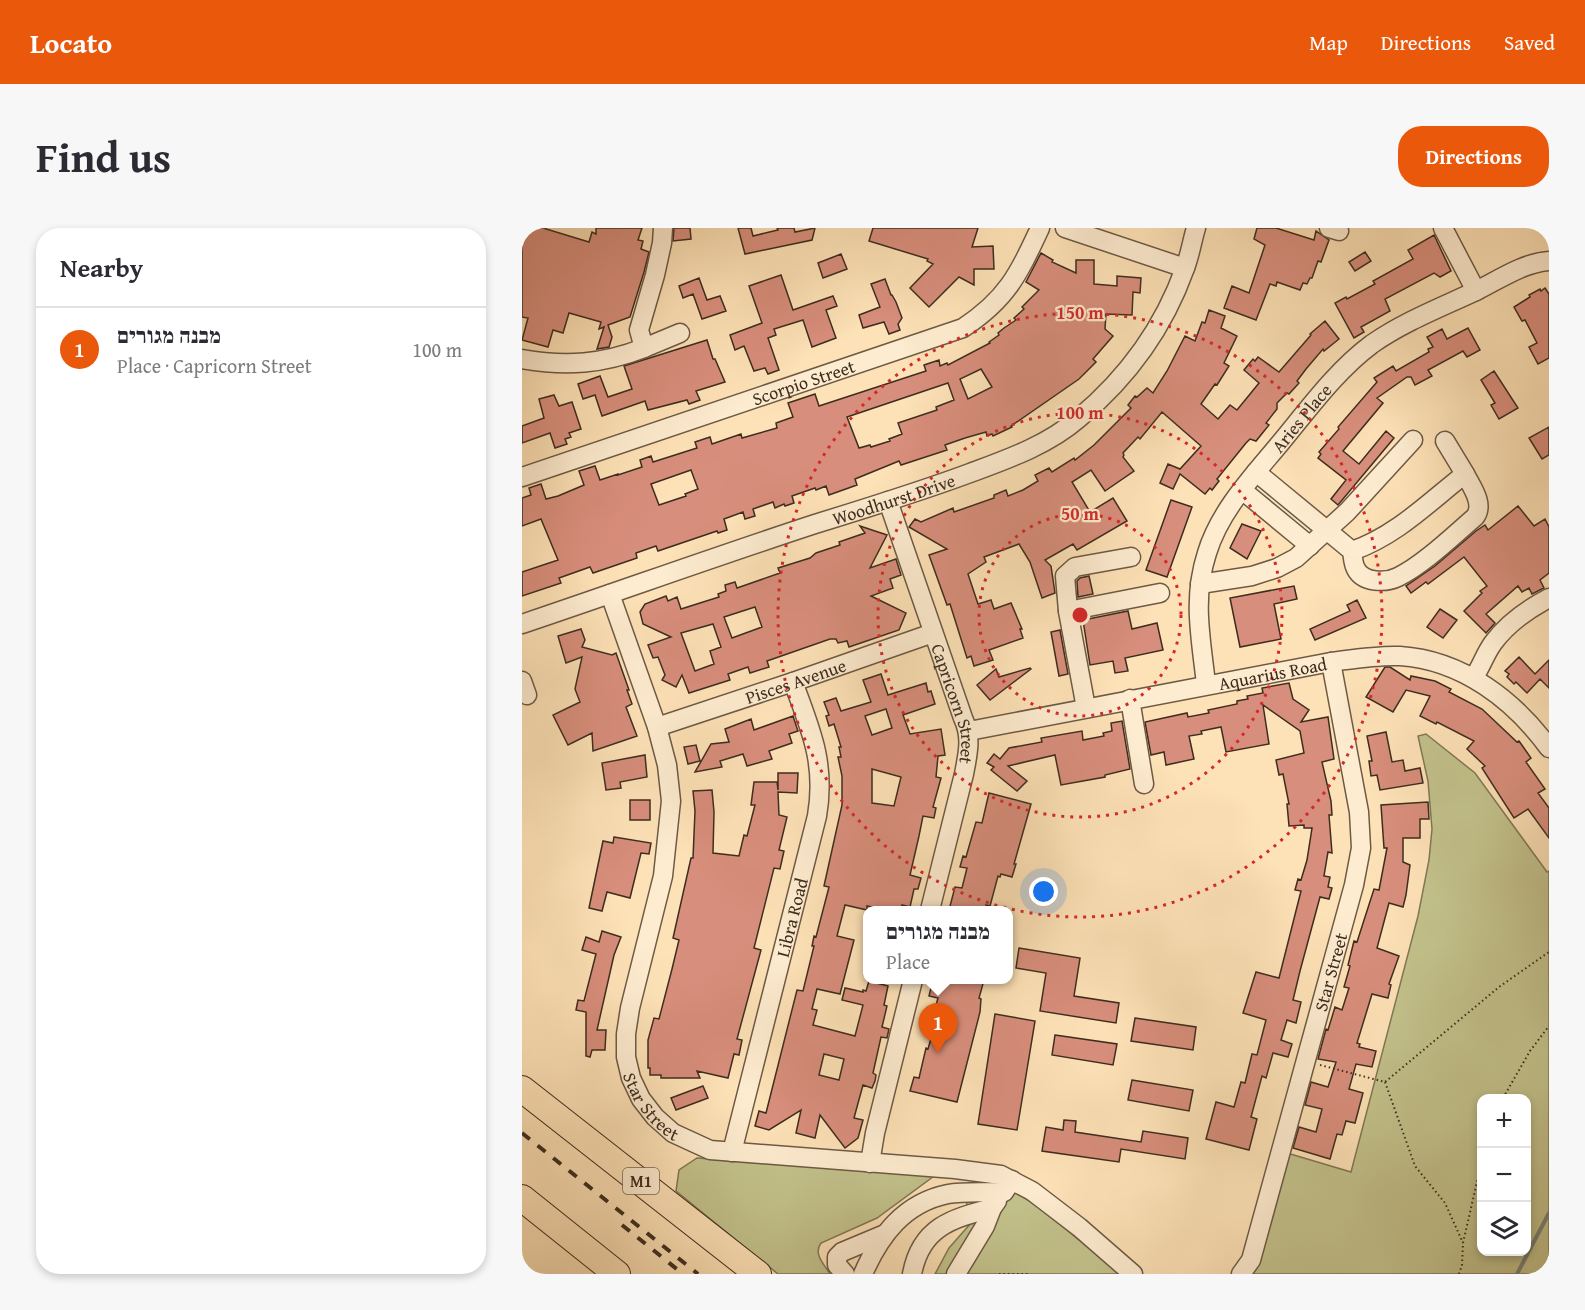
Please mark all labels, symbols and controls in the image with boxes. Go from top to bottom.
text: Locato [30,22,112,63]
text: Map [1309,27,1348,58]
text: Directions [1381,27,1471,58]
text: Saved [1504,27,1555,58]
text: Find us [36,126,171,187]
button: Directions [1398,126,1549,187]
text: Nearby [60,248,143,287]
text: 150 m [1056,299,1104,326]
text: מבנה מגורים [117,319,221,351]
text: 1 [74,335,85,364]
text: 100 m [412,335,462,364]
text: Place · Capricorn Street [117,351,312,380]
street label: Scorpio Street [748,352,859,412]
street label: Aries Place [1264,377,1338,458]
text: 100 m [1056,399,1104,426]
street label: Woodhurst Drive [829,466,959,531]
text: 50 m [1061,500,1100,527]
centre of rings [1070,605,1090,625]
street label: Capricorn Street [925,640,982,767]
street label: Aquarius Road [1216,650,1329,697]
street label: Pisces Avenue [742,651,850,710]
street label: Libra Road [768,875,814,960]
your location [1029,877,1058,906]
popup [863,906,1013,984]
text: מבנה מגורים [886,915,990,947]
street label: Star Street [1306,929,1354,1014]
text: Place [886,947,930,976]
pin: 1 [918,1004,958,1053]
street label: Star Street [617,1070,684,1148]
map controls [1477,1094,1531,1256]
button: + [1477,1094,1531,1148]
button: − [1477,1148,1531,1202]
road number: M1 [623,1168,659,1194]
button: layers [1477,1202,1531,1256]

